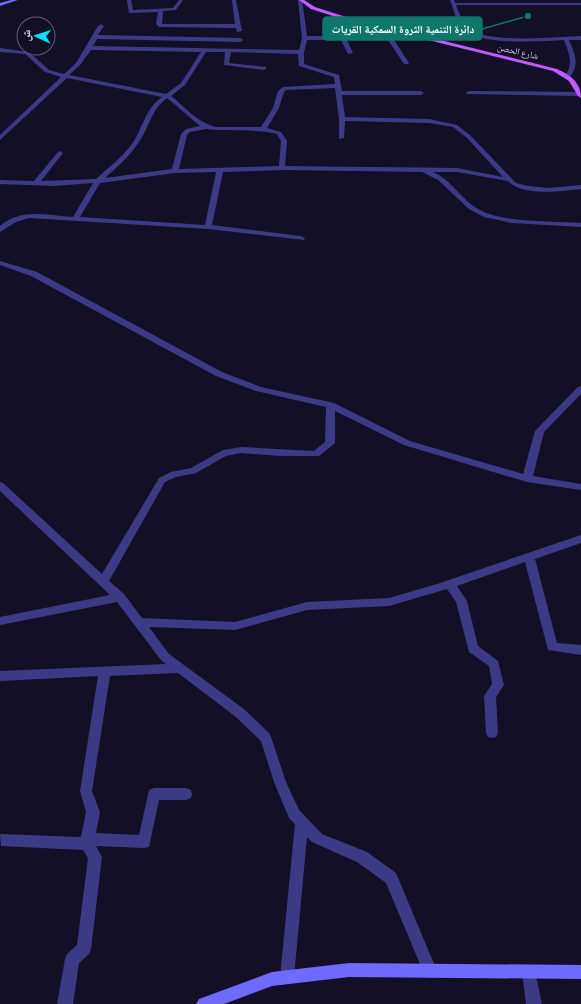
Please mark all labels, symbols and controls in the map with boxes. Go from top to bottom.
north arrow [16,16,56,56]
callout: دائرة التنمية الثروة السمكية القريات [323,17,482,40]
text: دائرة التنمية الثروة السمكية القريات [332,22,475,36]
text: ش [19,29,34,42]
street label: شارع الحصن [496,41,540,62]

